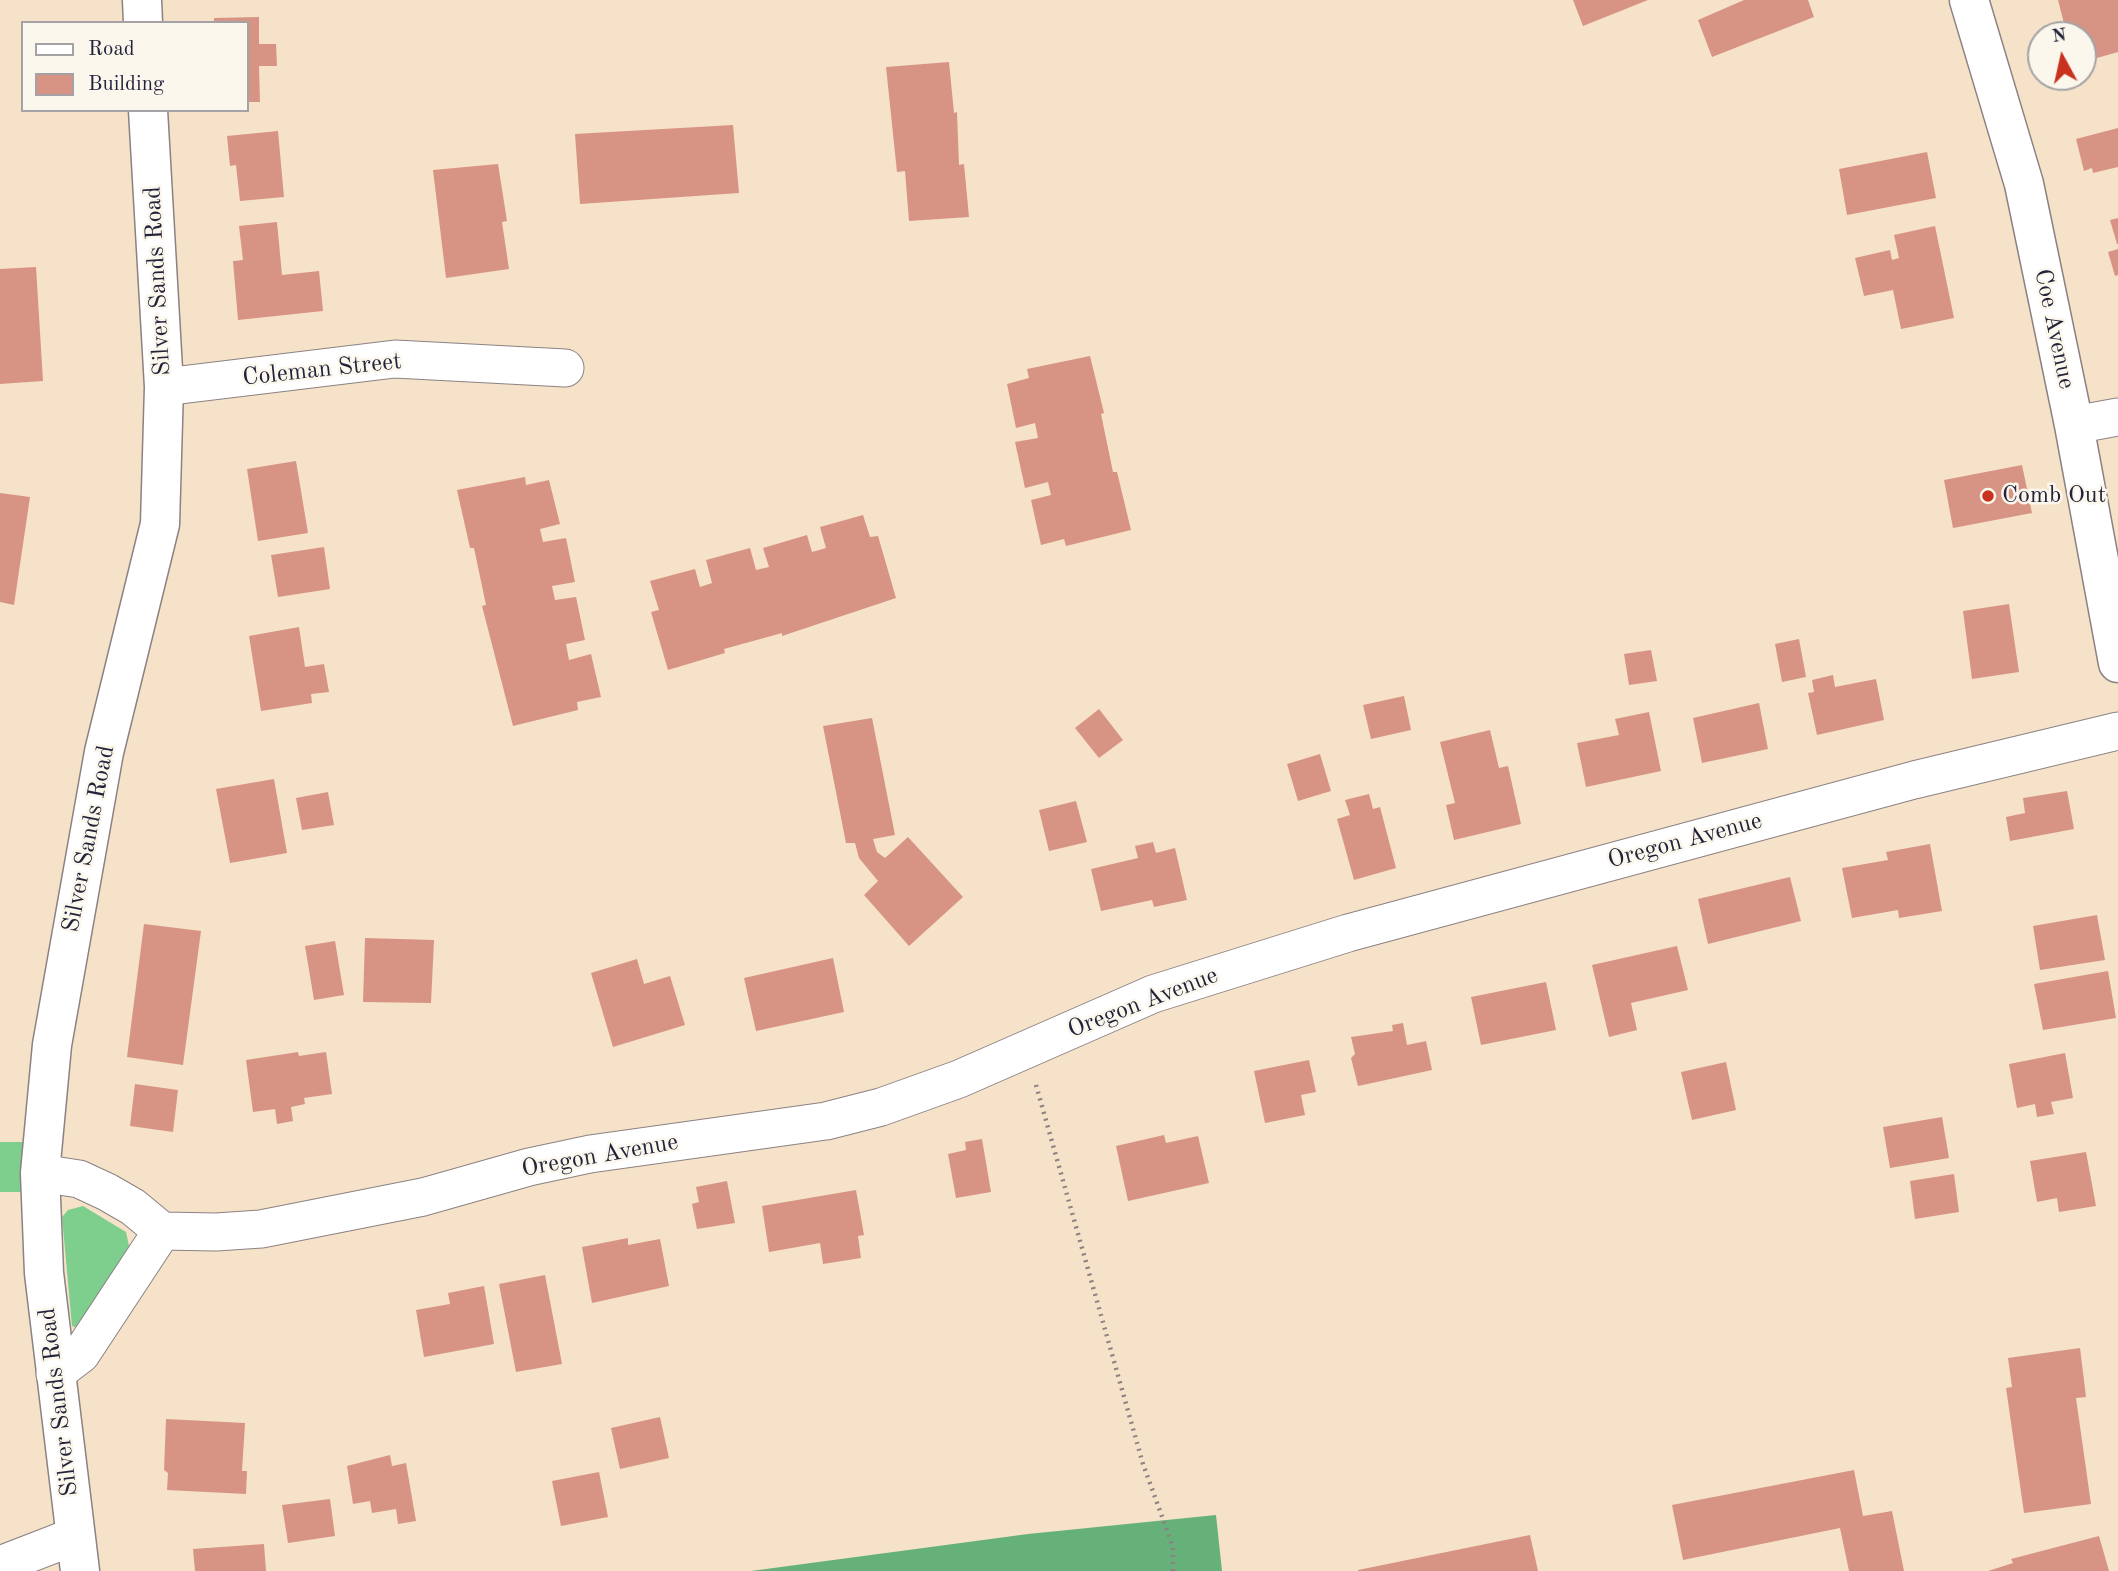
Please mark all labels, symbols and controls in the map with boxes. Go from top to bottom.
legend [21,21,248,112]
north arrow [2027,21,2097,91]
text: N [2051,26,2068,47]
text: Road [88,39,135,60]
text: Building [88,74,164,95]
street label: Silver Sands Road [139,185,177,377]
street label: Coe Avenue [2027,266,2081,392]
street label: Coleman Street [241,347,403,393]
place label: Comb Out [2002,482,2106,510]
marker: Comb Out [1980,488,1996,504]
street label: Silver Sands Road [57,743,121,935]
street label: Oregon Avenue [1605,807,1765,875]
street label: Oregon Avenue [1064,961,1222,1045]
street label: Oregon Avenue [519,1128,681,1184]
street label: Silver Sands Road [33,1306,85,1498]

